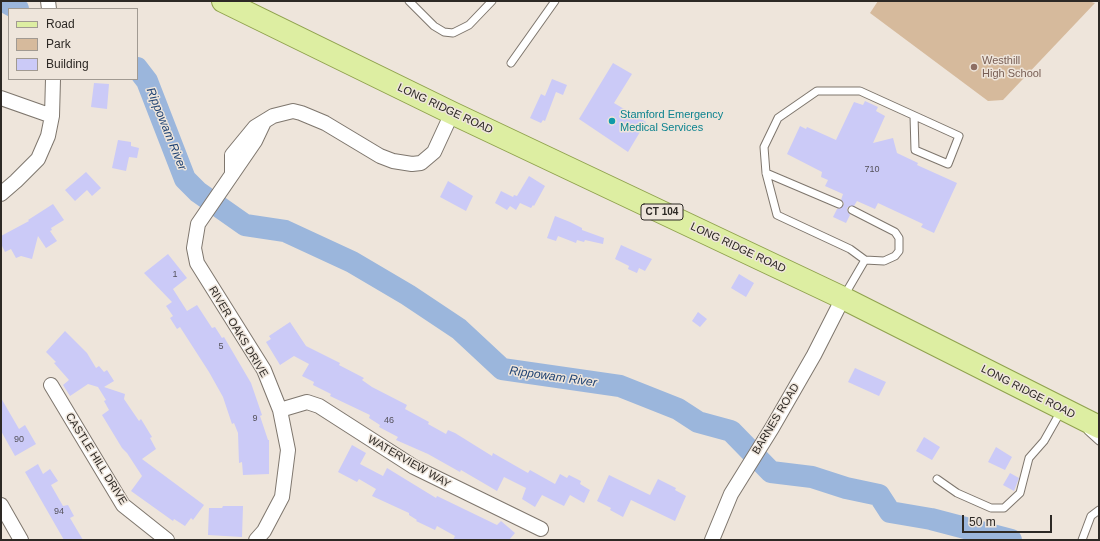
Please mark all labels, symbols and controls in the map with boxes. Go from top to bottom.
legend [8,8,138,80]
text: Road [46,17,75,31]
text: Park [46,37,71,51]
place label: Westhill High School [982,54,1041,80]
text: Building [46,57,89,71]
marker: Westhill High School [969,62,979,72]
street label: LONG RIDGE ROAD [395,81,495,137]
water label: Rippowam River [143,85,189,173]
place label: Stamford Emergency Medical Services [620,108,723,134]
marker: Stamford Emergency Medical Services [607,116,617,126]
house number: 710 [864,165,880,175]
road number: CT 104 [641,204,683,220]
street label: LONG RIDGE ROAD [688,220,788,276]
house number: 1 [172,270,178,280]
street label: RIVER OAKS DRIVE [206,284,270,380]
house number: 5 [218,342,224,352]
street label: LONG RIDGE ROAD [979,363,1077,421]
water label: Rippowam River [508,364,598,390]
street label: BARNES ROAD [750,381,802,457]
street label: CASTLE HILL DRIVE [62,411,130,507]
house number: 9 [252,414,258,424]
house number: 46 [384,416,394,426]
street label: WATERVIEW WAY [365,433,453,491]
house number: 90 [14,435,24,445]
house number: 94 [54,507,64,517]
scale bar [964,507,1054,533]
text: 50 m [969,515,996,529]

